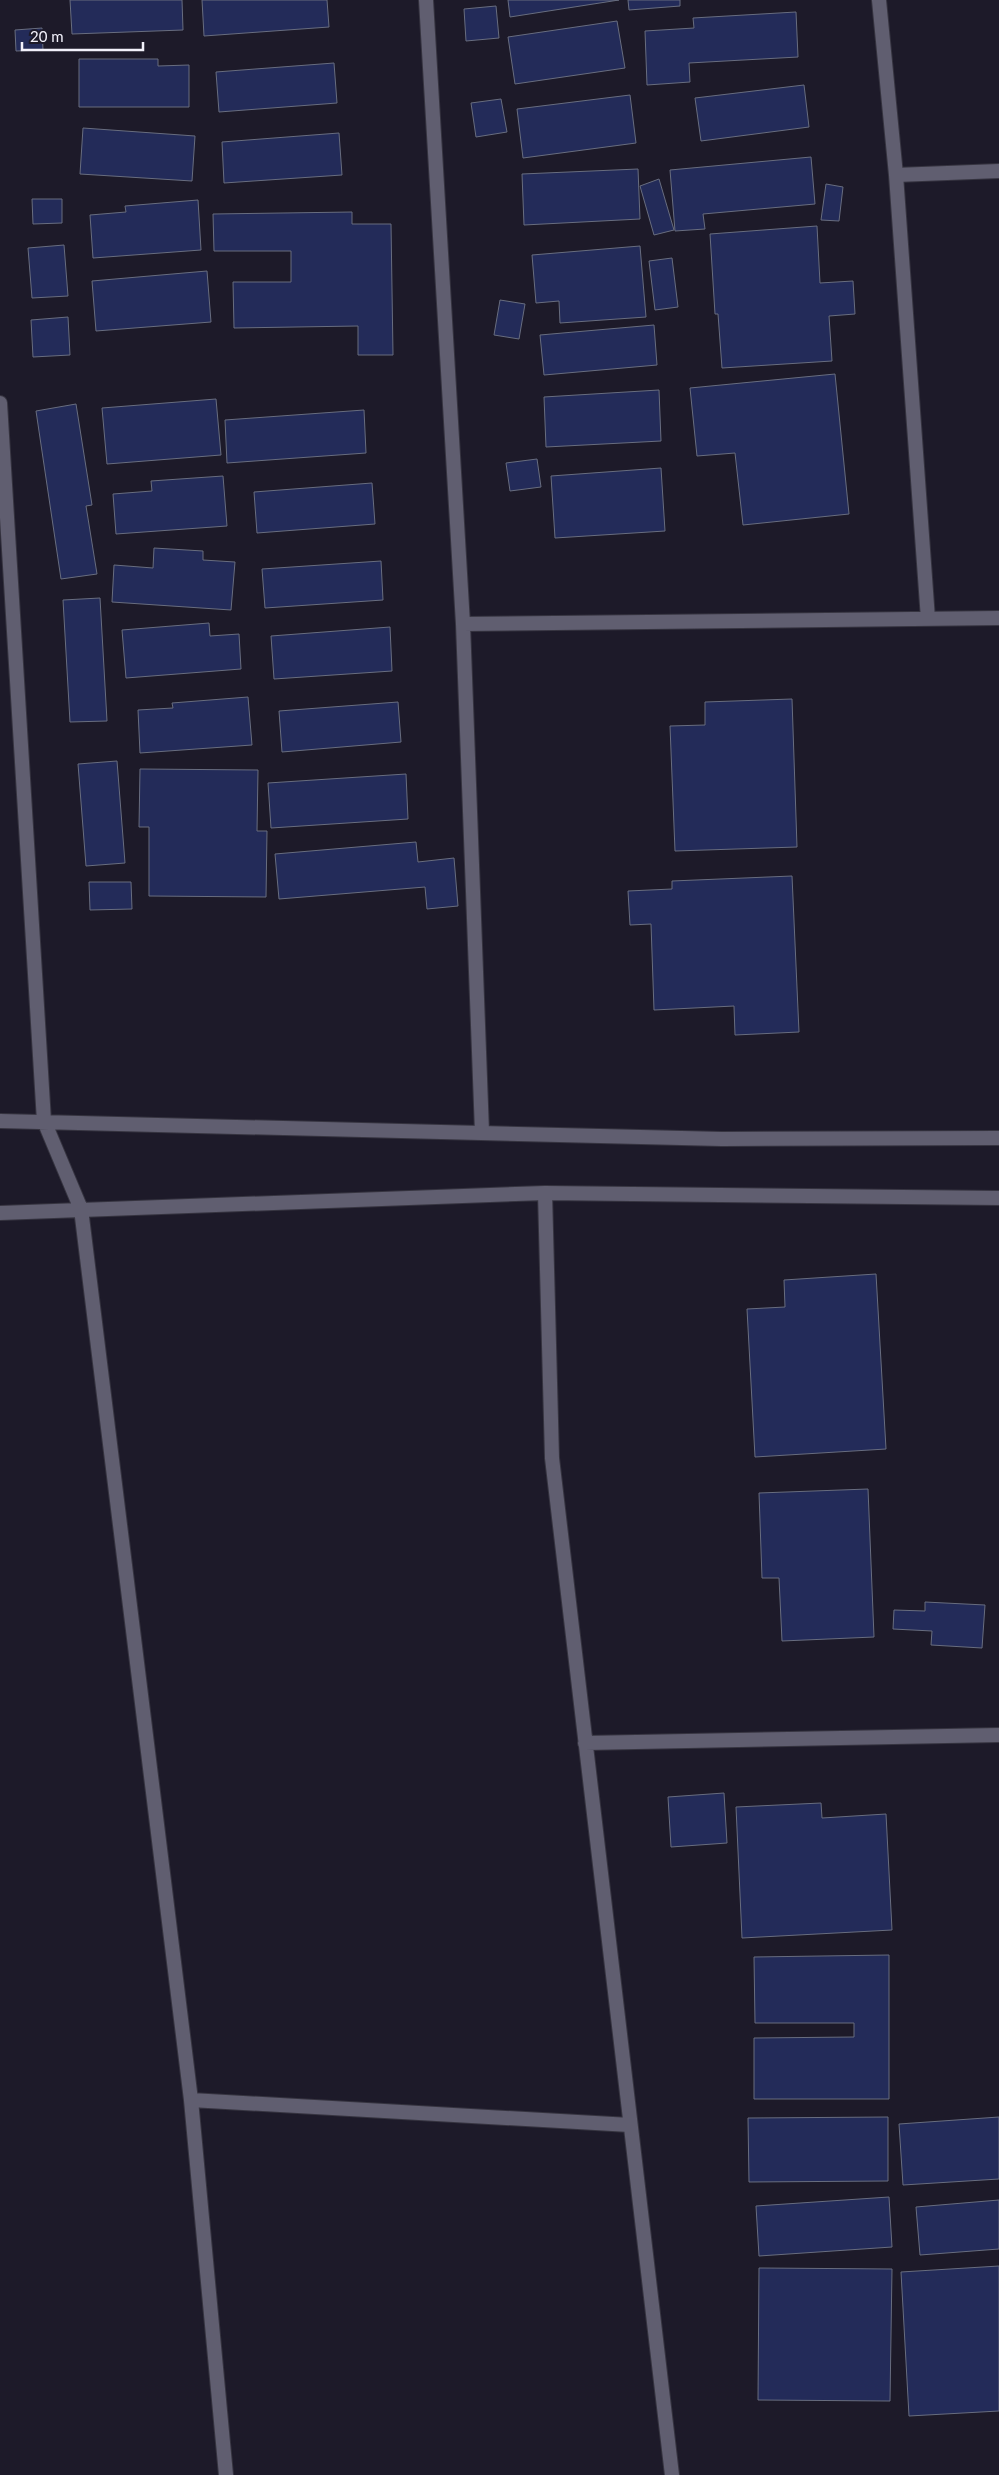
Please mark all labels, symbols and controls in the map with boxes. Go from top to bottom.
scale bar [22,20,144,52]
text: 20 m [30,27,64,45]

